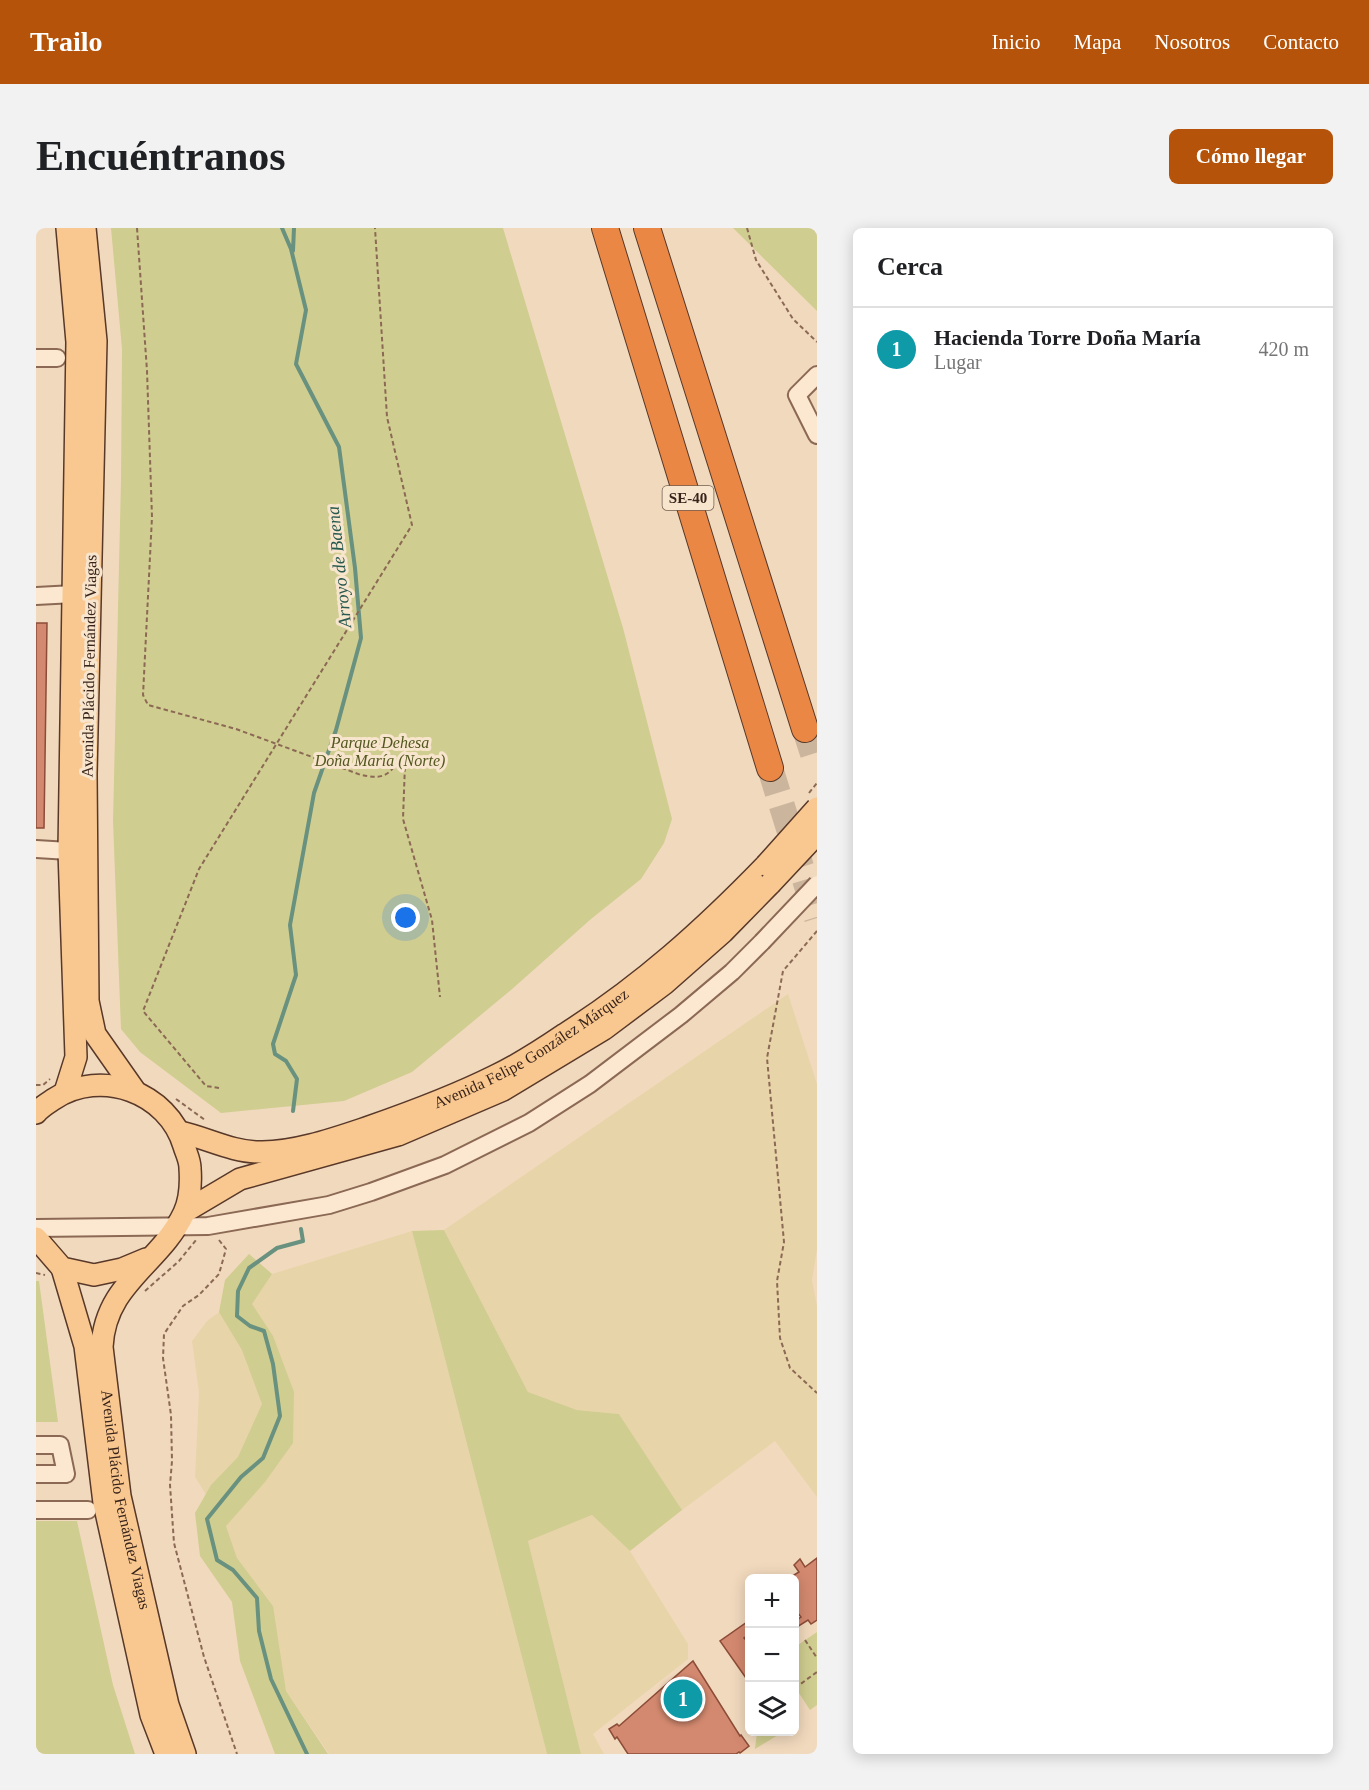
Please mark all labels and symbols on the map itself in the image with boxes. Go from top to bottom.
road number: SE-40 [662,486,714,510]
water label: Arroyo de Baena [323,505,355,630]
street label: Avenida Plácido Fernández Viagas [79,554,100,778]
park label: Parque Dehesa Doña María (Norte) [314,734,445,770]
your location [391,903,420,932]
street label: Avenida Felipe González Márquez [431,985,631,1111]
street label: Avenida Plácido Fernández Viagas [99,1389,154,1611]
pin: 1 [664,1676,702,1722]

